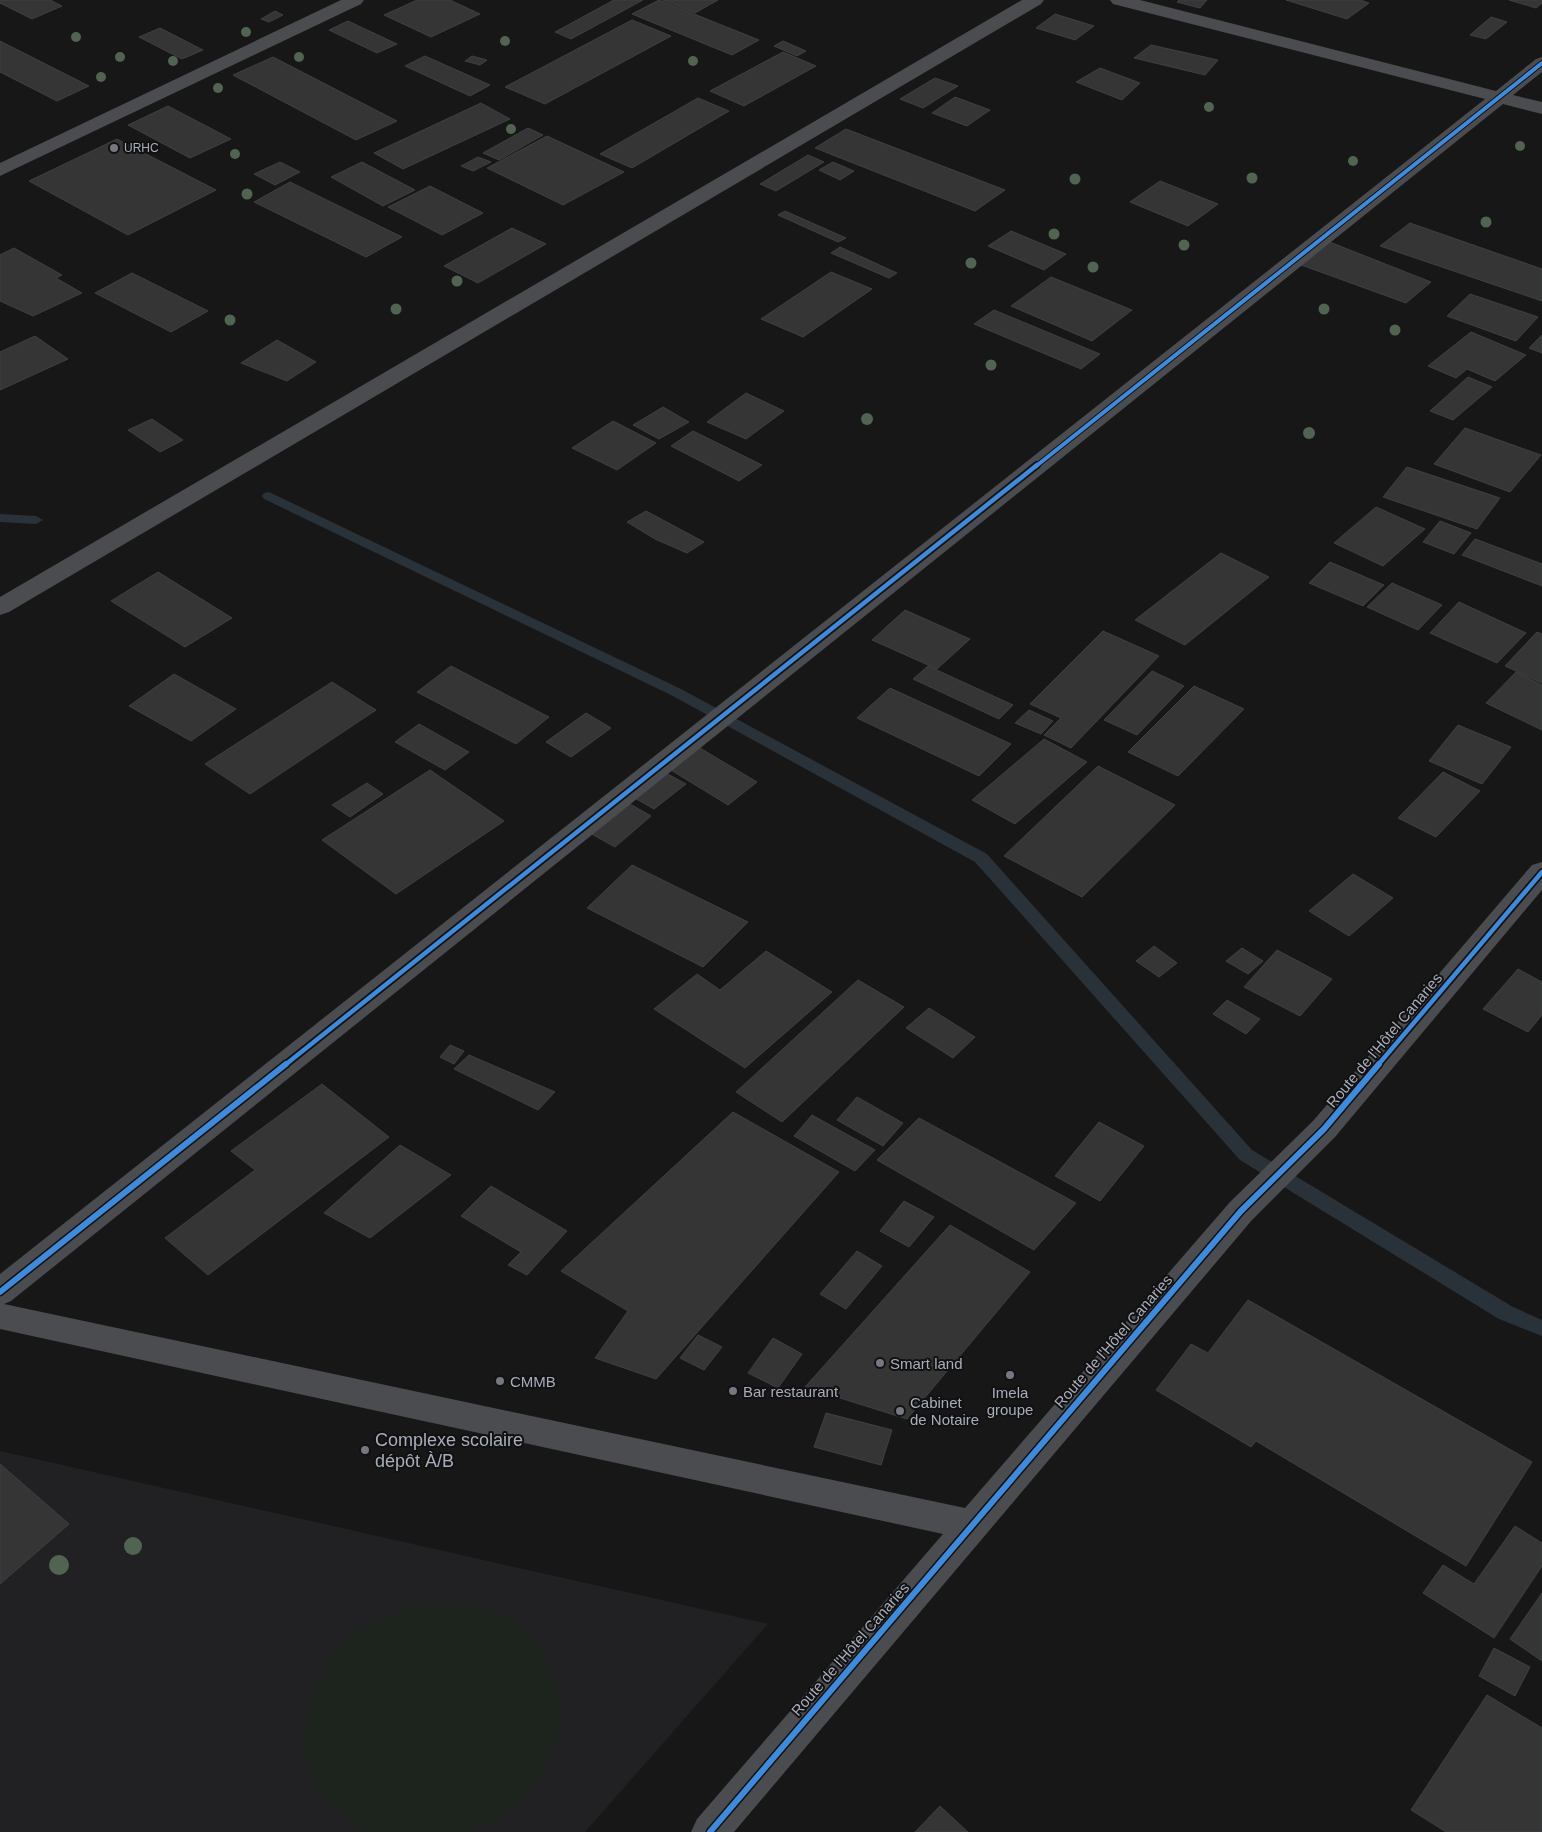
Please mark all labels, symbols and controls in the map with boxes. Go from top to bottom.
place label: URHC [124,141,159,155]
marker: URHC [108,142,120,154]
street label: Route de l'Hôtel Canaries [1323,969,1445,1111]
street label: Route de l'Hôtel Canaries [1051,1271,1175,1411]
place label: Smart land [890,1355,963,1372]
marker: Smart land [874,1357,886,1369]
marker: Imela groupe [1004,1369,1016,1381]
place label: CMMB [510,1373,556,1390]
marker: CMMB [494,1375,506,1387]
place label: Bar restaurant [743,1383,839,1400]
place label: Imela groupe [987,1384,1033,1418]
marker: Bar restaurant [727,1385,739,1397]
place label: Cabinet de Notaire [910,1394,979,1428]
marker: Cabinet de Notaire [894,1405,906,1417]
place label: Complexe scolaire dépôt À/B [375,1430,523,1471]
marker: Complexe scolaire dépôt À/B [359,1444,371,1456]
street label: Route de l'Hôtel Canaries [788,1579,912,1719]

